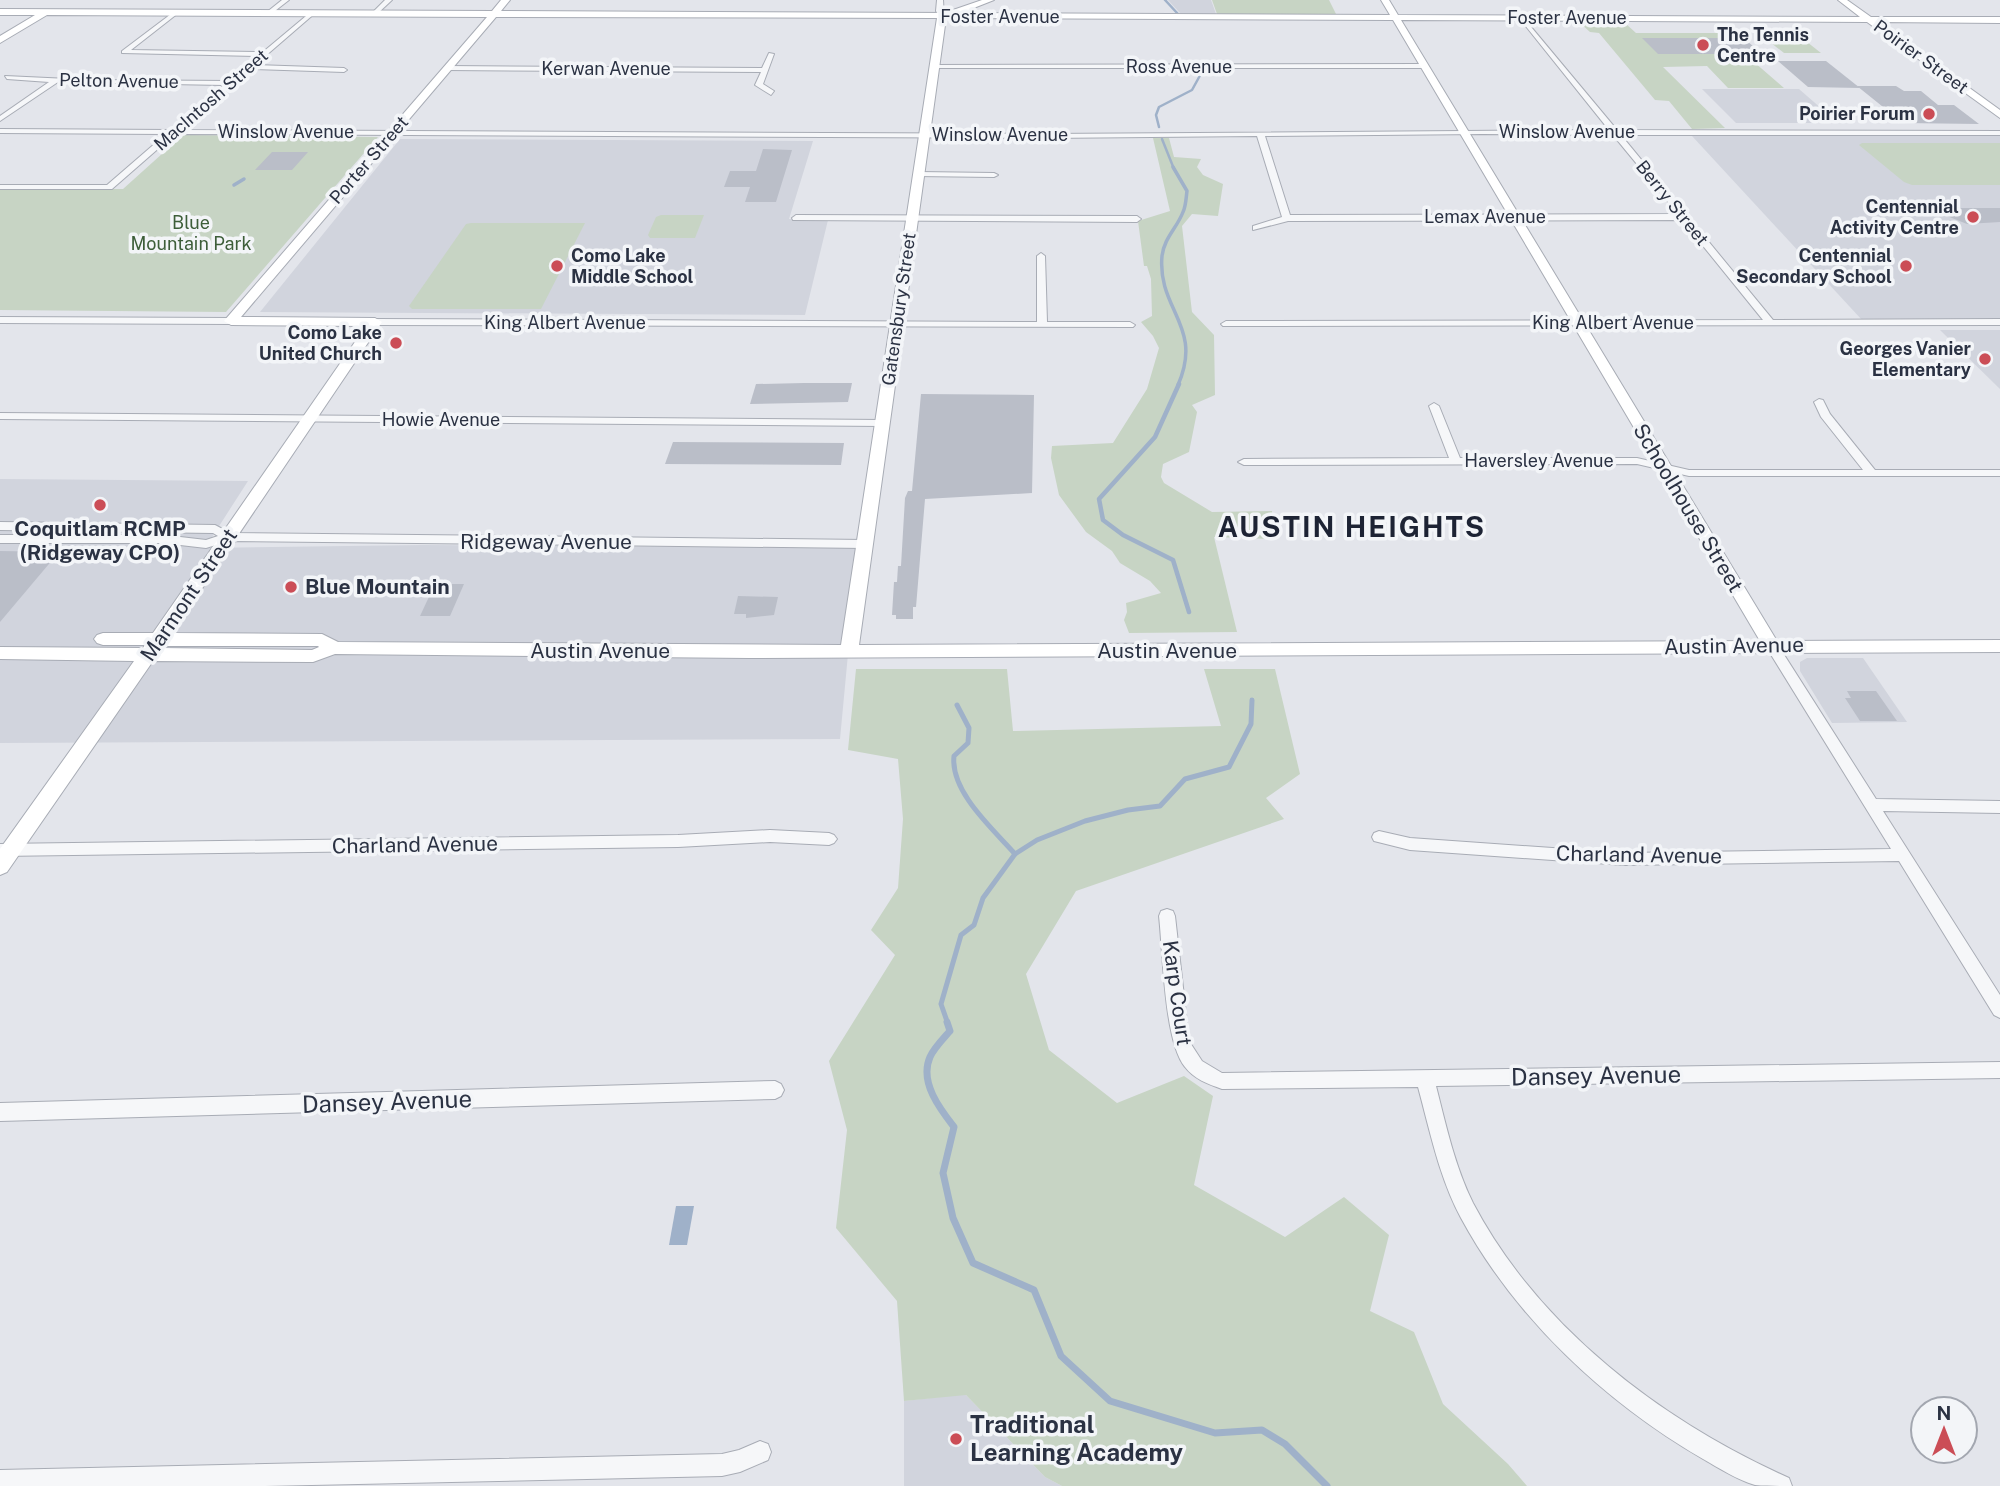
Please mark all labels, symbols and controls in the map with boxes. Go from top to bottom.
street label: Foster Avenue [940,6,1060,27]
street label: Foster Avenue [1507,7,1627,28]
street label: Poirier Street [1870,15,1973,98]
place label: The Tennis Centre [1717,24,1809,66]
marker: The Tennis Centre [1695,37,1711,53]
street label: MacIntosh Street [149,44,272,155]
street label: Ross Avenue [1126,56,1232,77]
street label: Kerwan Avenue [541,58,671,79]
street label: Pelton Avenue [59,69,179,92]
place label: Poirier Forum [1799,103,1915,124]
marker: Poirier Forum [1921,106,1937,122]
street label: Porter Street [325,112,412,208]
street label: Winslow Avenue [218,121,354,142]
street label: Winslow Avenue [1499,121,1635,142]
street label: Winslow Avenue [932,124,1068,145]
street label: Berry Street [1632,156,1713,249]
place label: Centennial Activity Centre [1830,196,1959,238]
street label: Lemax Avenue [1424,206,1546,227]
marker: Centennial Activity Centre [1965,209,1981,225]
park label: Blue Mountain Park [130,212,252,254]
street label: Gatensbury Street [877,231,920,387]
place label: Como Lake Middle School [571,245,694,287]
place label: Centennial Secondary School [1736,245,1892,287]
marker: Como Lake Middle School [549,258,565,274]
marker: Centennial Secondary School [1898,258,1914,274]
street label: King Albert Avenue [484,312,646,333]
street label: King Albert Avenue [1532,312,1694,333]
place label: Como Lake United Church [259,322,382,364]
marker: Como Lake United Church [388,335,404,351]
place label: Georges Vanier Elementary [1840,338,1972,380]
marker: Georges Vanier Elementary [1977,351,1993,367]
street label: Howie Avenue [382,409,500,430]
street label: Schoolhouse Street [1628,419,1749,597]
street label: Haversley Avenue [1464,450,1614,471]
marker: Coquitlam RCMP (Ridgeway CPO) [92,497,108,513]
district label: AUSTIN HEIGHTS [1218,510,1486,543]
place label: Coquitlam RCMP (Ridgeway CPO) [14,516,186,565]
street label: Marmont Street [135,524,242,666]
street label: Ridgeway Avenue [460,529,632,554]
place label: Blue Mountain [305,574,450,599]
marker: Blue Mountain [283,579,299,595]
street label: Austin Avenue [1664,632,1804,659]
street label: Austin Avenue [530,638,670,663]
street label: Austin Avenue [1097,638,1237,663]
street label: Charland Avenue [332,831,498,858]
street label: Charland Avenue [1556,841,1722,868]
street label: Karp Court [1158,939,1197,1047]
street label: Dansey Avenue [1511,1060,1681,1090]
street label: Dansey Avenue [301,1084,473,1118]
north arrow [1909,1395,1979,1465]
text: N [1937,1402,1951,1424]
place label: Traditional Learning Academy [970,1410,1183,1466]
marker: Traditional Learning Academy [948,1431,964,1447]

